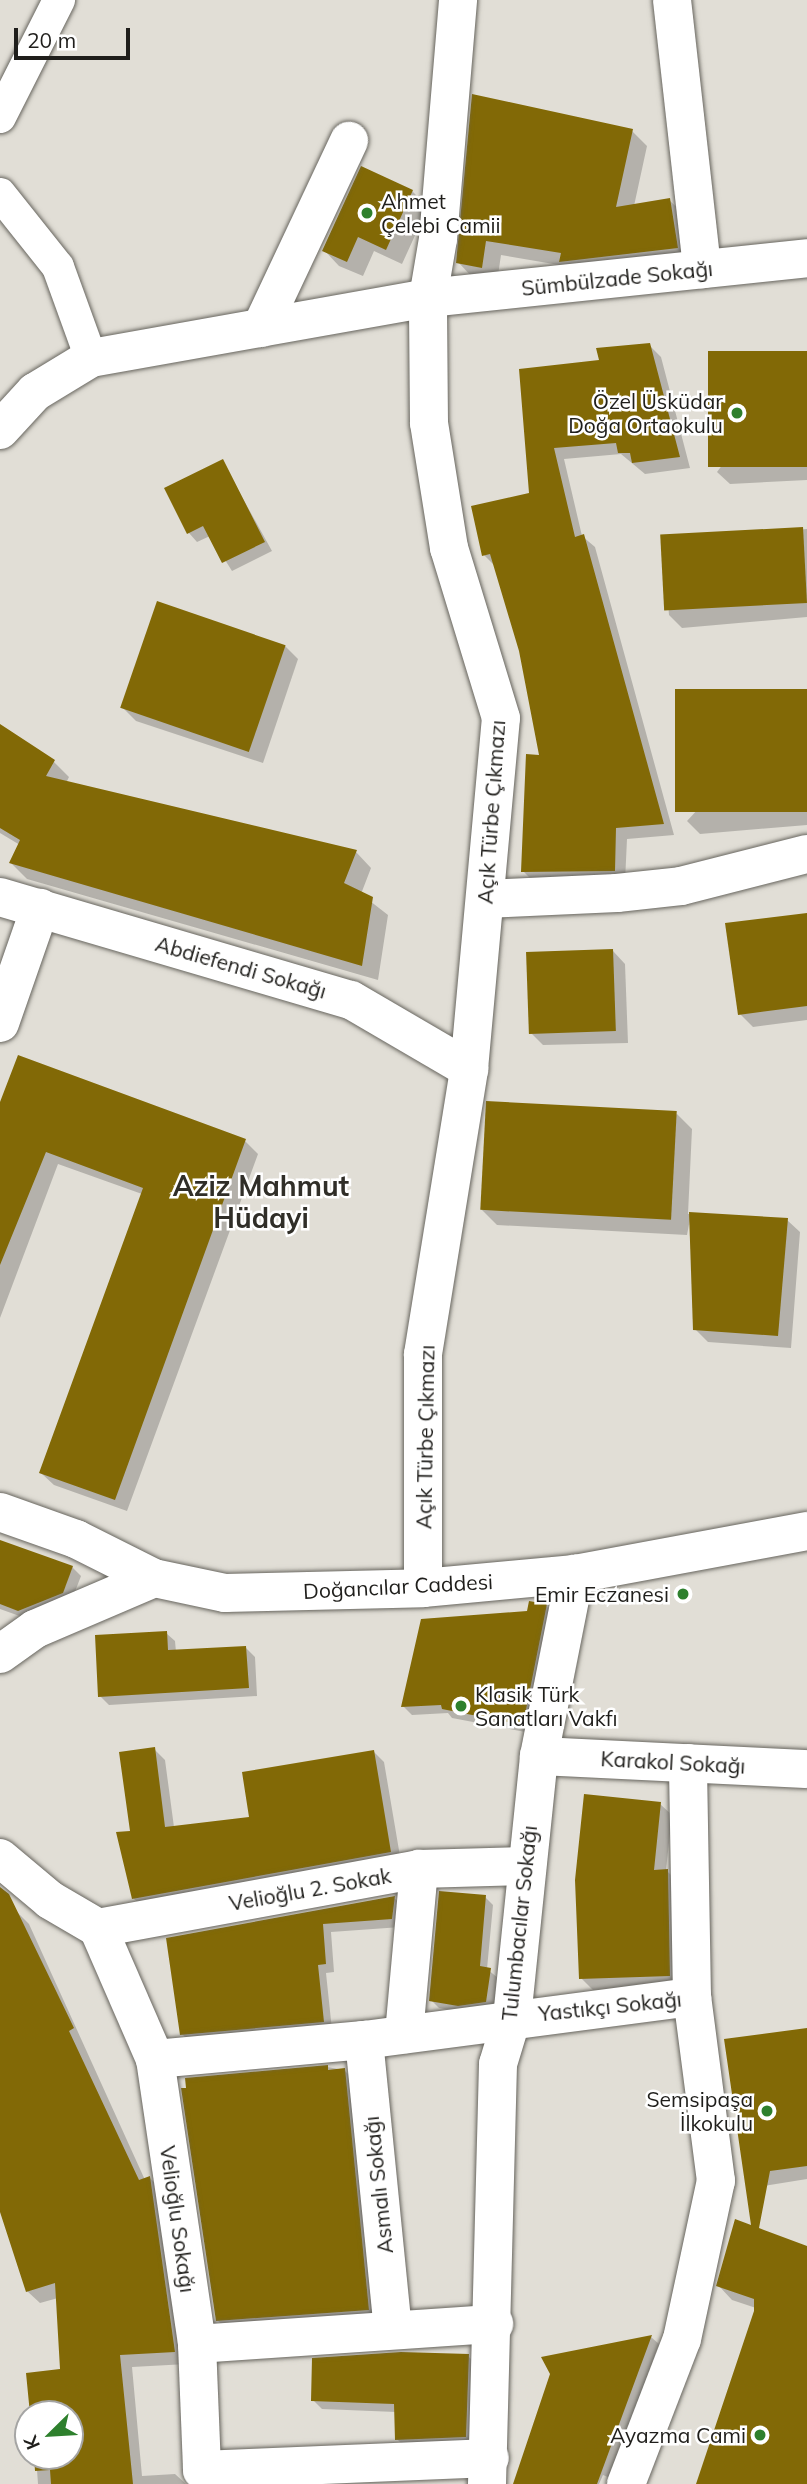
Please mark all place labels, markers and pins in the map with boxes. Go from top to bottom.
place label: Ahmet Çelebi Camii [381,188,501,238]
marker: Ahmet Çelebi Camii [359,205,375,221]
place label: Özel Üsküdar Doğa Ortaokulu [568,388,723,438]
marker: Özel Üsküdar Doğa Ortaokulu [729,405,745,421]
place label: Emir Eczanesi [535,1581,669,1607]
marker: Emir Eczanesi [675,1586,691,1602]
place label: Klasik Türk Sanatları Vakfı [475,1681,618,1731]
marker: Klasik Türk Sanatları Vakfı [453,1698,469,1714]
place label: Semsipaşa İlkokulu [646,2086,753,2136]
marker: Semsipaşa İlkokulu [759,2103,775,2119]
place label: Ayazma Cami [610,2422,746,2448]
marker: Ayazma Cami [752,2427,768,2443]

